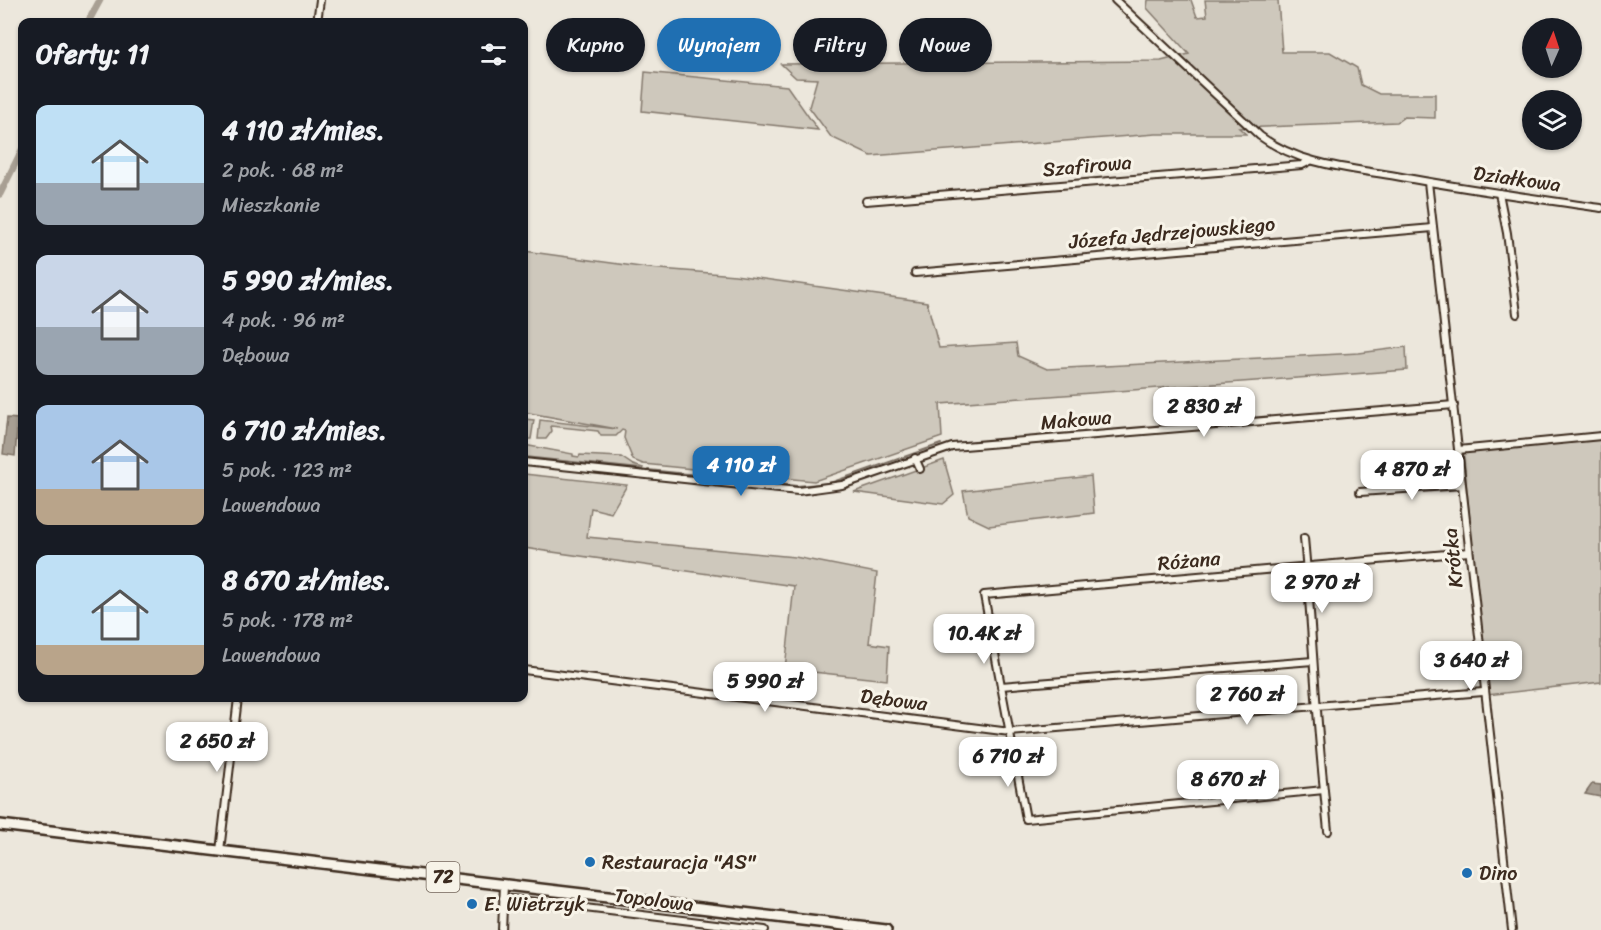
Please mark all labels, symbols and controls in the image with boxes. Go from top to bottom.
chip: Kupno [546,18,645,72]
chip: Wynajem [657,18,781,72]
chip: Filtry [793,18,887,72]
chip: Nowe [899,18,992,72]
north arrow [1522,18,1582,78]
map controls [1522,18,1582,150]
text: Oferty: 11 [36,31,149,77]
icon: filters [477,38,510,71]
button: layers [1522,90,1582,150]
text: 4 110 zł/mies. [222,107,385,153]
icon: home [84,129,156,201]
street label: Szafirowa [1041,145,1133,187]
text: 2 pok. · 68 m² [222,153,344,188]
street label: Działkowa [1471,156,1563,202]
text: Mieszkanie [222,188,320,223]
street label: Józefa Jędrzejowskiego [1066,207,1277,260]
text: 5 990 zł/mies. [222,257,394,303]
icon: home [84,279,156,351]
text: 4 pok. · 96 m² [222,303,345,338]
text: Dębowa [222,338,289,373]
pin: 2 830 zł [1142,387,1266,438]
text: 2 830 zł [1167,389,1241,424]
street label: Makowa [1039,399,1113,441]
text: 6 710 zł/mies. [222,407,387,453]
icon: home [84,429,156,501]
pin: 4 110 zł [679,446,803,497]
text: 4 110 zł [707,448,775,483]
pin: 4 870 zł [1350,450,1474,501]
text: 4 870 zł [1374,452,1450,487]
text: 5 pok. · 123 m² [222,453,352,488]
text: Lawendowa [222,488,320,523]
street label: Krótka [1432,526,1474,590]
street label: Różana [1156,541,1223,581]
text: 8 670 zł/mies. [222,557,391,603]
pin: 2 970 zł [1260,563,1384,614]
text: 2 970 zł [1285,565,1359,600]
icon: home [84,579,156,651]
text: 5 pok. · 178 m² [222,603,353,638]
pin: 10.4K zł [922,614,1046,665]
text: 10.4K zł [947,616,1021,651]
text: Lawendowa [222,638,320,673]
pin: 3 640 zł [1409,641,1533,692]
text: 3 640 zł [1434,643,1508,678]
pin: 5 990 zł [703,662,827,713]
text: 5 990 zł [727,664,803,699]
pin: 2 760 zł [1185,675,1309,726]
text: 2 760 zł [1210,677,1284,712]
street label: Dębowa [858,679,930,722]
pin: 2 650 zł [155,722,279,773]
text: 2 650 zł [180,724,254,759]
pin: 6 710 zł [946,737,1070,788]
text: 6 710 zł [973,739,1043,774]
pin: 8 670 zł [1166,760,1290,811]
text: 8 670 zł [1191,762,1265,797]
place label: Restauracja "AS" [602,845,757,880]
marker: Restauracja "AS" [583,855,597,869]
place label: Dino [1479,856,1517,891]
road number: 72 [426,862,460,892]
marker: Dino [1460,866,1474,880]
street label: Topolowa [612,878,696,922]
place label: E. Wietrzyk [484,887,585,922]
marker: E. Wietrzyk [465,897,479,911]

